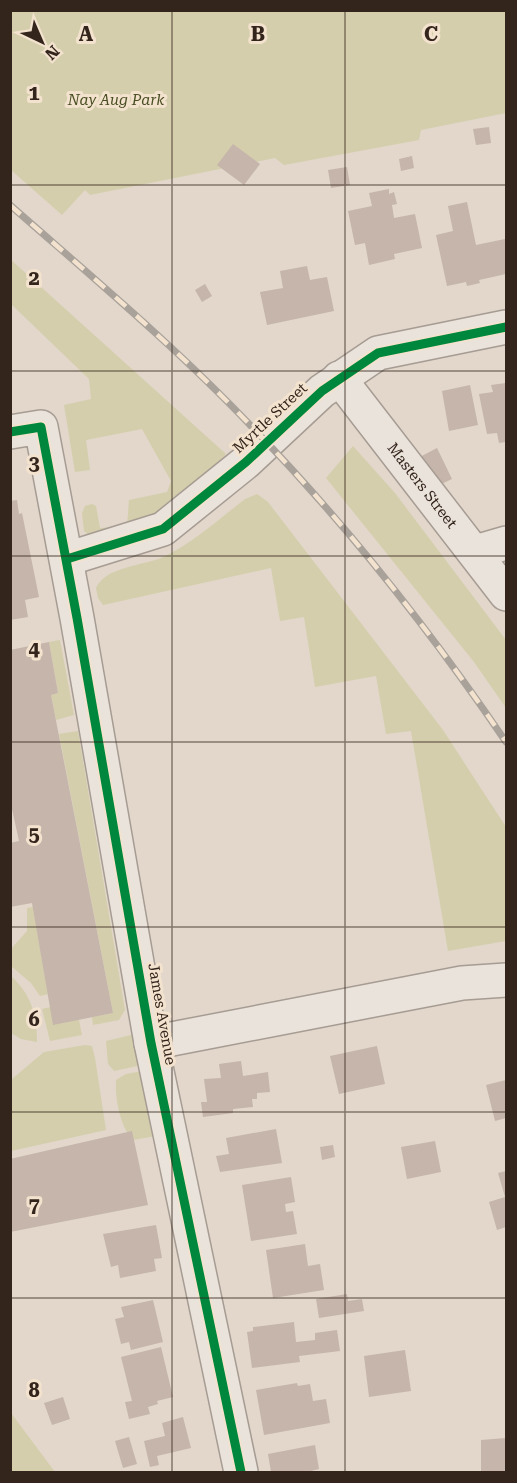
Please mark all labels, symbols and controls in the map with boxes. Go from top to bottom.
north arrow [12,12,72,72]
text: A [79,22,94,46]
text: B [251,22,265,46]
text: C [424,22,438,46]
text: N [41,41,63,64]
text: 1 [28,81,40,105]
park label: Nay Aug Park [67,91,165,109]
text: 2 [28,266,40,290]
street label: Myrtle Street [229,379,311,457]
street label: Masters Street [383,439,461,532]
text: 3 [28,451,40,475]
text: 4 [28,637,40,661]
text: 5 [28,822,40,846]
street label: James Avenue [144,962,180,1066]
text: 6 [28,1007,40,1031]
text: 7 [28,1193,40,1217]
text: 8 [28,1378,40,1402]

